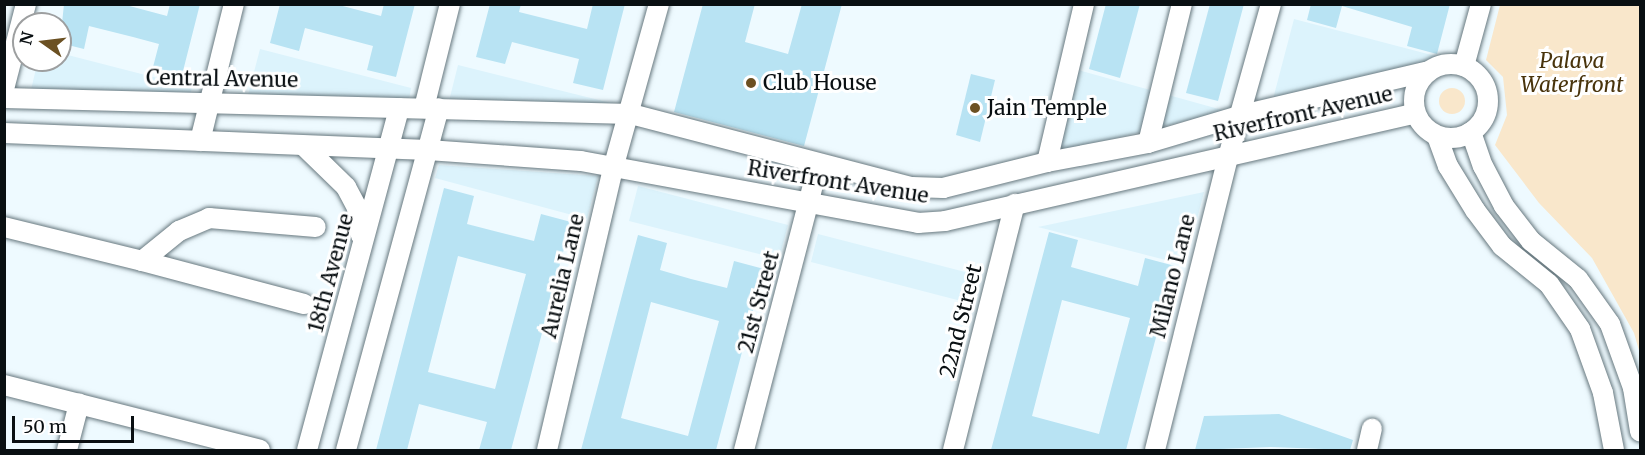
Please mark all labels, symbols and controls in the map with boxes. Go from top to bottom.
north arrow [12,12,72,72]
text: N [15,30,38,47]
park label: Palava Waterfront [1521,48,1623,98]
street label: Central Avenue [146,65,298,93]
place label: Club House [763,70,877,96]
marker: Club House [744,76,758,90]
street label: Riverfront Avenue [1211,81,1395,147]
place label: Jain Temple [987,95,1107,121]
marker: Jain Temple [968,101,982,115]
street label: Riverfront Avenue [746,155,930,209]
street label: 18th Avenue [303,211,359,335]
street label: Aurelia Lane [536,211,590,341]
street label: Milano Lane [1146,212,1200,340]
street label: 21st Street [733,248,785,356]
street label: 22nd Street [935,262,987,380]
scale bar [15,404,136,442]
text: 50 m [23,415,67,438]

